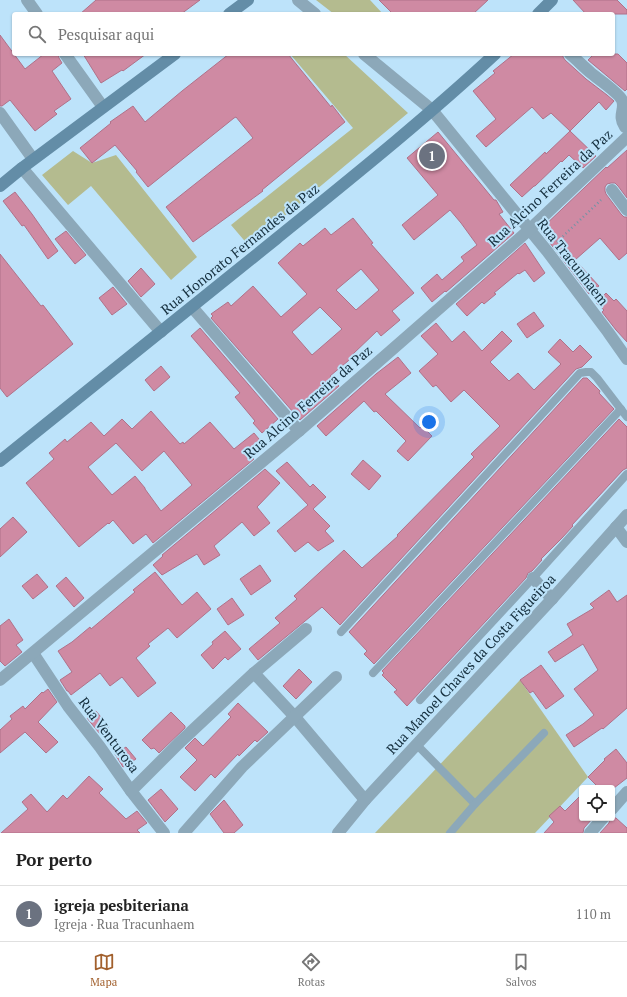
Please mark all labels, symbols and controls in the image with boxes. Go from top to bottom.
search box [12,12,615,56]
icon: search [26,23,48,45]
text: Pesquisar aqui [58,24,154,44]
street label: Rua Alcino Ferreira da Paz [483,125,616,251]
pin: 1 [419,141,445,171]
street label: Rua Honorato Fernandes da Paz [157,179,323,319]
street label: Rua Tracunhaem [533,214,613,309]
street label: Rua Alcino Ferreira da Paz [240,341,376,463]
your location [419,412,439,432]
street label: Rua Manoel Chaves da Costa Figueiroa [382,569,559,758]
street label: Rua Venturosa [75,693,144,776]
map controls [579,785,615,821]
button: locate [579,785,615,821]
text: Por perto [16,848,92,871]
text: igreja pesbiteriana [54,895,189,915]
text: 1 [25,905,33,923]
text: 110 m [576,905,611,923]
text: Igreja · Rua Tracunhaem [54,915,195,933]
tab: Mapa [90,951,117,989]
tab: Rotas [298,951,325,989]
tab: Salvos [506,951,537,989]

